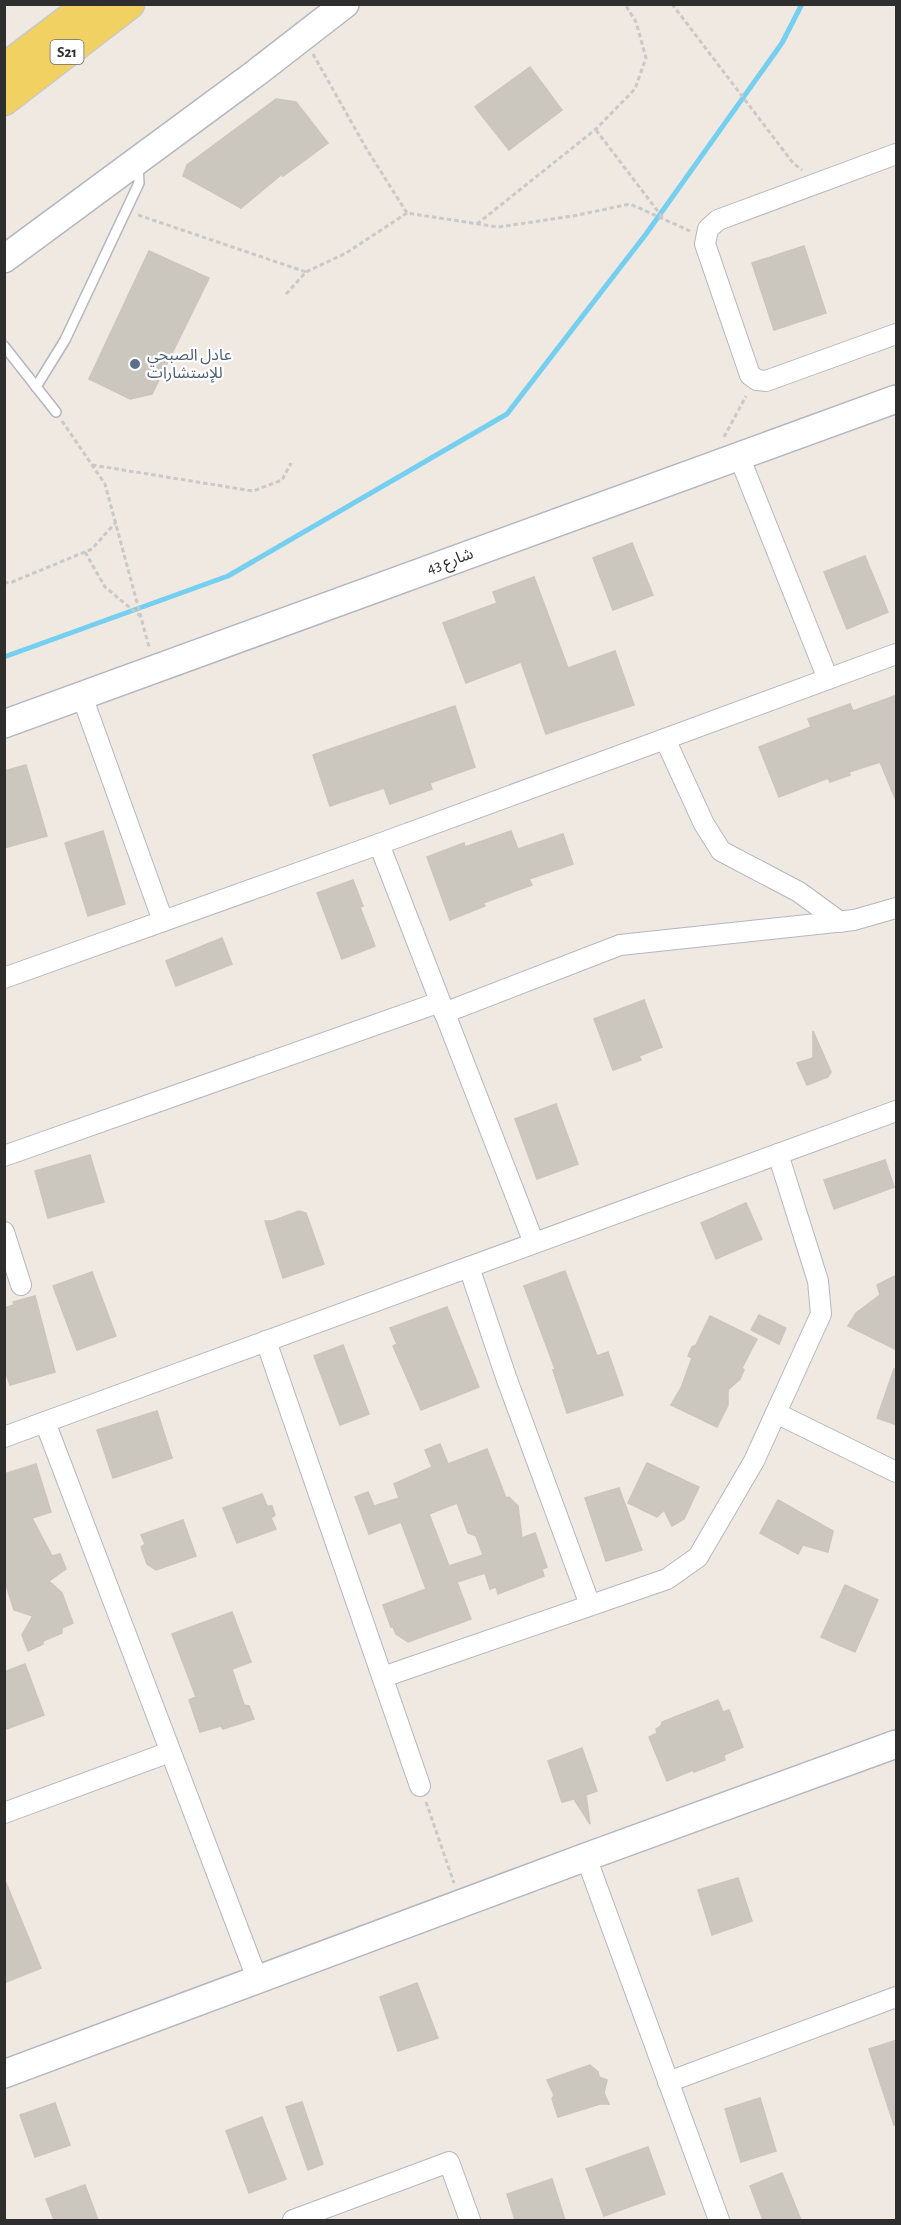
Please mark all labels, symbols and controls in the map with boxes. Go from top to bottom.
road number: S21 [50,40,84,64]
place label: عادل الصبحي للإستشارات [147,347,232,383]
marker: عادل الصبحي للإستشارات [128,357,142,371]
street label: شارع 43 [425,545,477,581]

